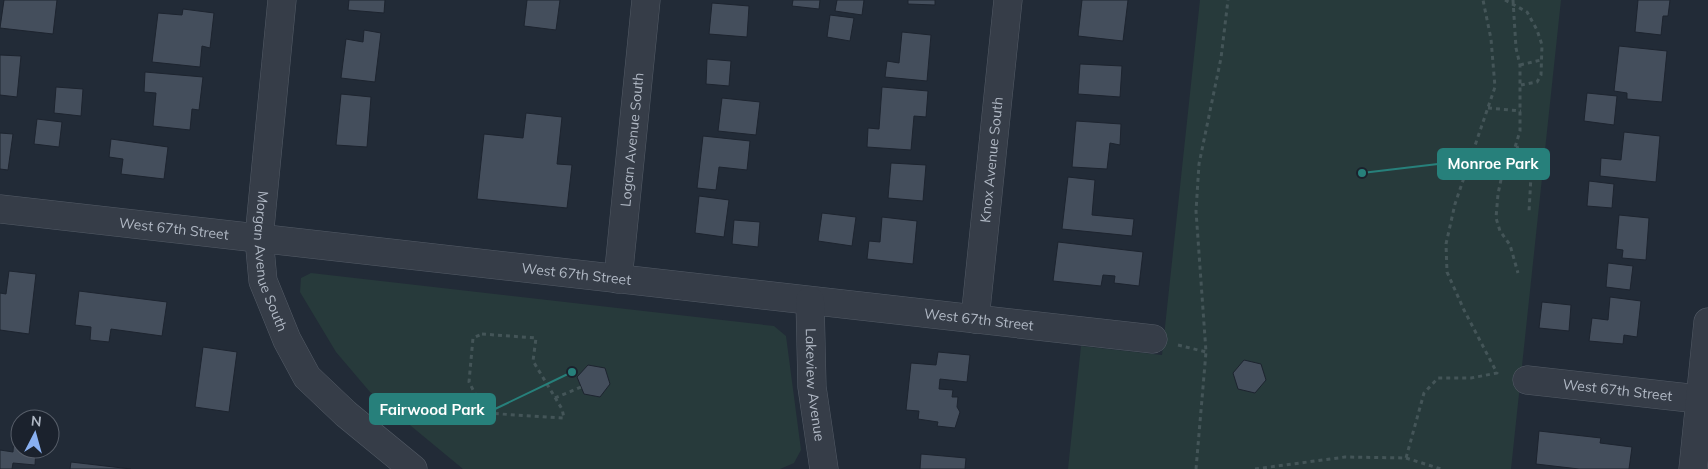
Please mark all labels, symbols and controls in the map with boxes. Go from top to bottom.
street label: Logan Avenue South [616,72,648,208]
street label: Knox Avenue South [976,96,1007,224]
callout: Monroe Park [1438,149,1549,179]
text: Monroe Park [1447,154,1539,173]
street label: Morgan Avenue South [250,190,292,334]
street label: West 67th Street [118,213,230,244]
street label: West 67th Street [521,259,632,289]
street label: West 67th Street [923,304,1035,334]
street label: Lakeview Avenue [802,328,829,442]
street label: West 67th Street [1562,375,1673,405]
callout: Fairwood Park [370,394,495,424]
text: Fairwood Park [379,400,485,419]
north arrow [10,409,60,459]
text: N [30,412,43,431]

